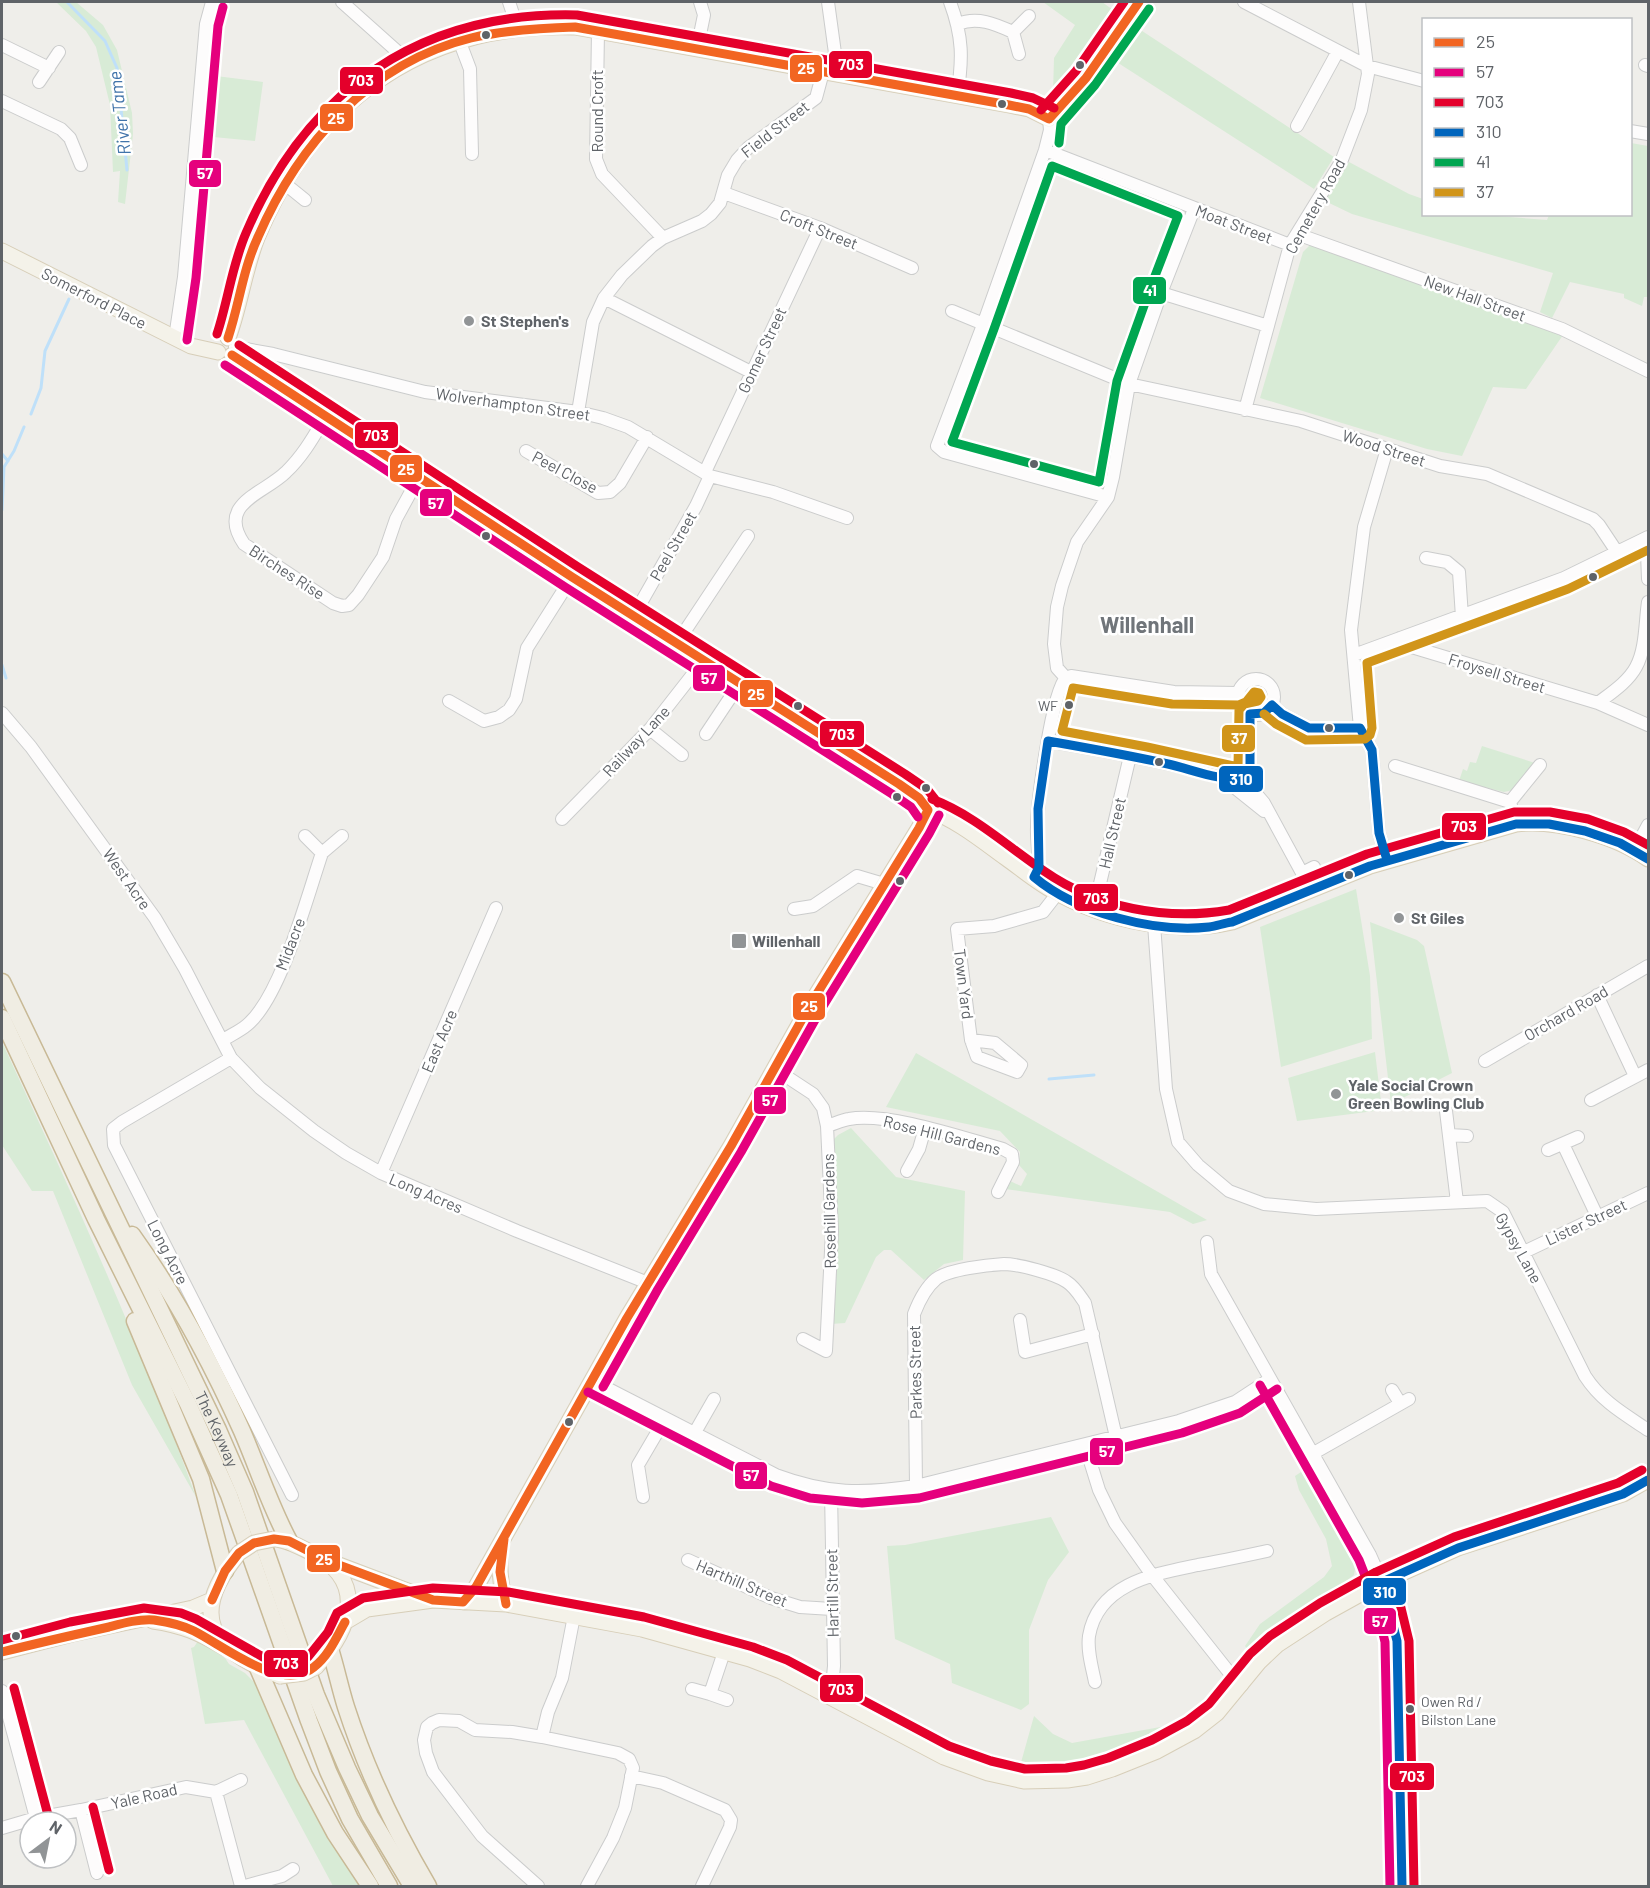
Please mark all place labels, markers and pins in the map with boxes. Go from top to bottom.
unlabelled marker [480,29,492,41]
unlabelled marker [1074,59,1086,71]
unlabelled marker [996,98,1008,110]
place label: St Stephen's [481,311,569,330]
marker: St Stephen's [462,314,476,328]
unlabelled marker [1028,458,1040,470]
unlabelled marker [480,530,492,542]
unlabelled marker [1587,571,1599,583]
place label: WF [1038,697,1058,714]
marker: WF [1063,699,1075,711]
unlabelled marker [792,700,804,712]
unlabelled marker [1323,722,1335,734]
unlabelled marker [1153,756,1165,768]
unlabelled marker [920,782,932,794]
unlabelled marker [891,791,903,803]
unlabelled marker [1343,869,1355,881]
unlabelled marker [894,875,906,887]
place label: St Giles [1411,908,1464,927]
marker: St Giles [1392,911,1406,925]
place label: Willenhall [752,931,820,950]
marker: Willenhall [730,932,748,950]
place label: Yale Social Crown Green Bowling Club [1348,1075,1484,1112]
marker: Yale Social Crown Green Bowling Club [1329,1087,1343,1101]
unlabelled marker [563,1416,575,1428]
unlabelled marker [10,1630,22,1642]
place label: Owen Rd / Bilston Lane [1421,1693,1496,1728]
marker: Owen Rd / Bilston Lane [1404,1703,1416,1715]

